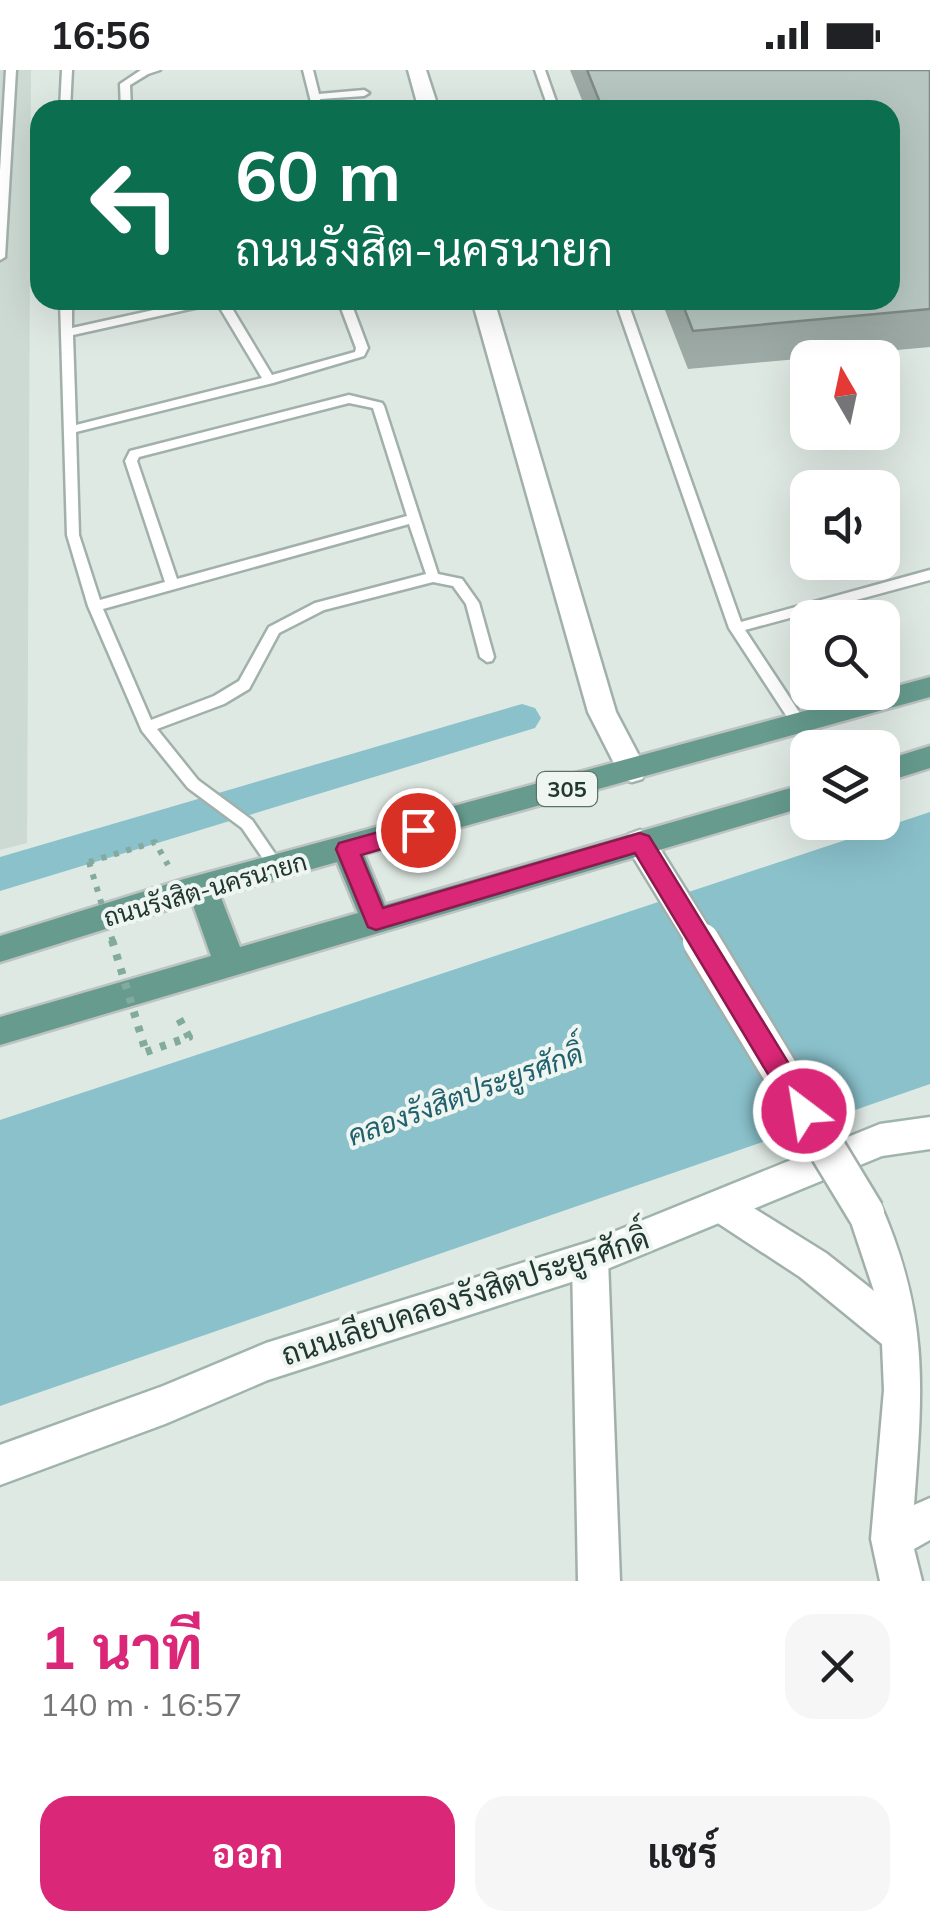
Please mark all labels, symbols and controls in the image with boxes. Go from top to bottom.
text: 16:56 [50,11,151,59]
text: 60 m [235,131,401,219]
icon: left [70,140,200,270]
text: ถนนรังสิต-นครนายก [235,221,613,277]
north arrow [790,340,900,450]
map controls [790,340,900,840]
button: sound [790,470,900,580]
button: search [790,600,900,710]
button: layers [790,730,900,840]
road number: 305 [537,772,597,806]
pin [376,788,461,873]
icon: arrive [391,803,446,858]
street label: ถนนรังสิต-นครนายก [100,845,310,933]
water label: คลองรังสิตประยูรศักดิ์ [341,1028,593,1156]
position arrow [752,1059,856,1163]
street label: ถนนเลียบคลองรังสิตประยูรศักดิ์ [274,1212,654,1375]
text: 1 นาที [40,1609,203,1684]
button: close [785,1614,890,1719]
text: 140 m · 16:57 [40,1684,242,1724]
button: ออก [40,1796,455,1911]
button: แชร์ [475,1796,890,1911]

